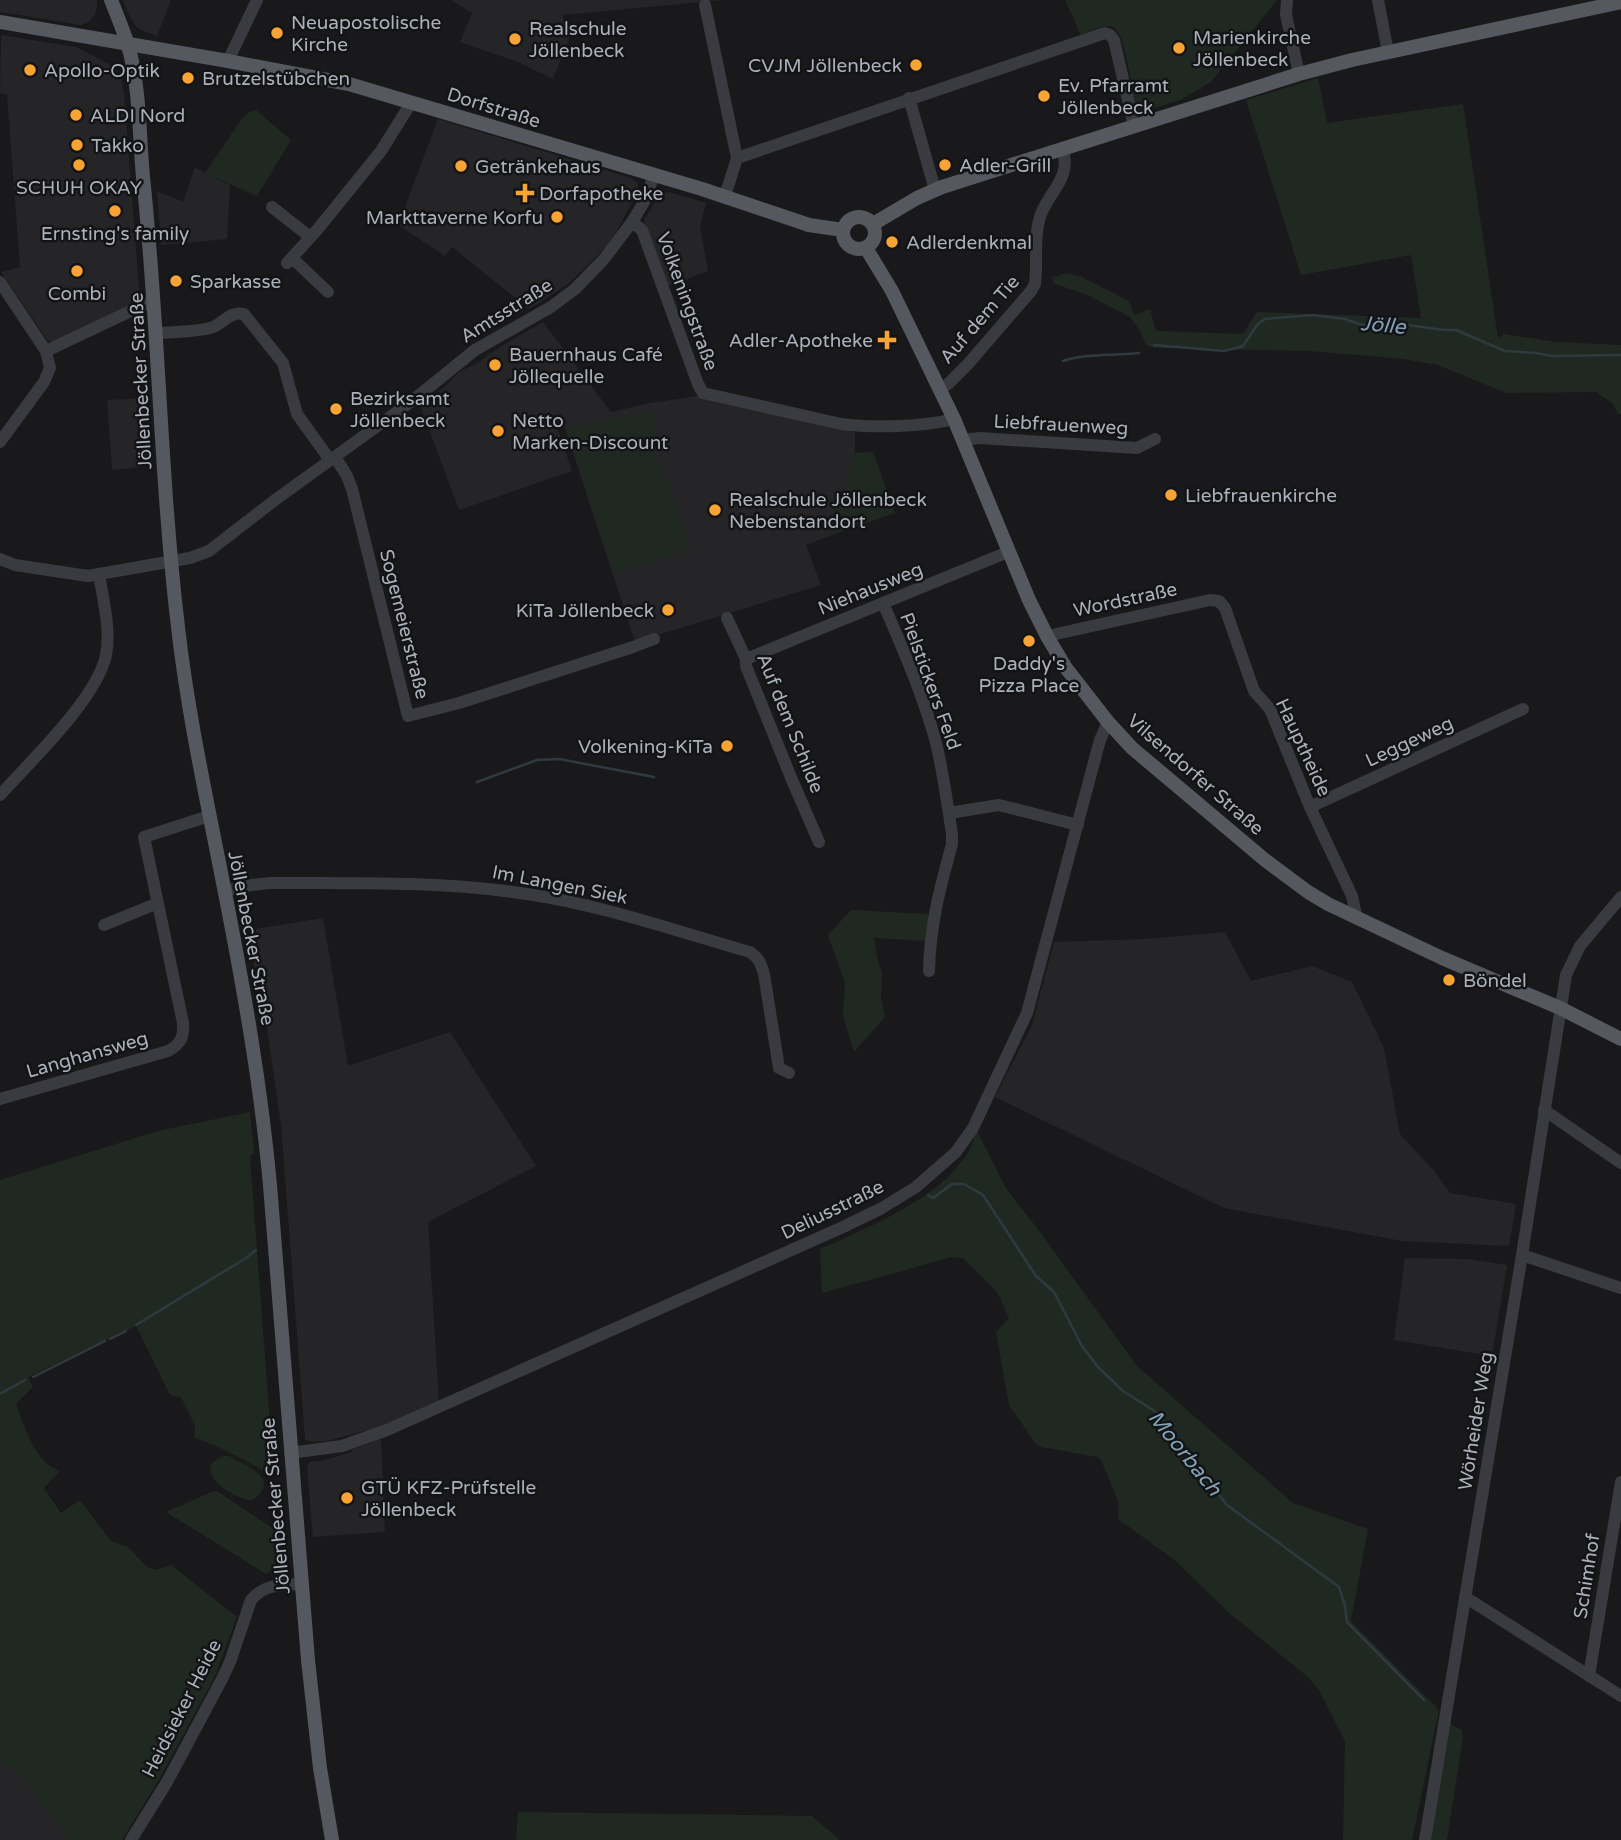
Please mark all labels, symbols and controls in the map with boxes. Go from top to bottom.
place label: Neuapostolische Kirche [291,12,441,56]
place label: Realschule Jöllenbeck [529,18,627,62]
marker: Neuapostolische Kirche [269,25,285,41]
place label: Marienkirche Jöllenbeck [1193,27,1311,71]
marker: Realschule Jöllenbeck [507,31,523,47]
marker: Marienkirche Jöllenbeck [1171,40,1187,56]
place label: CVJM Jöllenbeck [748,55,902,77]
marker: CVJM Jöllenbeck [908,57,924,73]
place label: Apollo-Optik [44,60,160,82]
marker: Apollo-Optik [22,62,38,78]
place label: Brutzelstübchen [202,68,350,90]
marker: Brutzelstübchen [180,70,196,86]
place label: Ev. Pfarramt Jöllenbeck [1058,75,1169,119]
street label: Dorfstraße [444,83,543,133]
marker: Ev. Pfarramt Jöllenbeck [1036,88,1052,104]
place label: ALDI Nord [90,105,185,127]
marker: ALDI Nord [68,107,84,123]
place label: Takko [91,135,144,157]
marker: Takko [69,137,85,153]
place label: Adler-Grill [959,155,1051,177]
place label: Getränkehaus [475,156,601,178]
marker: SCHUH OKAY [71,157,87,173]
marker: Adler-Grill [937,157,953,173]
marker: Getränkehaus [453,158,469,174]
place label: SCHUH OKAY [16,177,142,199]
place label: Dorfapotheke [539,183,663,205]
marker: Dorfapotheke [517,185,533,201]
marker: Ernsting's family [107,203,123,219]
place label: Markttaverne Korfu [366,207,543,229]
marker: Markttaverne Korfu [549,209,565,225]
place label: Ernsting's family [41,223,189,245]
street label: Volkeningstraße [652,229,722,374]
place label: Adlerdenkmal [906,232,1032,254]
marker: Adlerdenkmal [884,234,900,250]
marker: Combi [69,263,85,279]
place label: Sparkasse [190,271,281,293]
street label: Auf dem Tie [935,271,1024,368]
marker: Sparkasse [168,273,184,289]
street label: Amtsstraße [457,274,557,348]
place label: Combi [48,283,106,305]
street label: Jöllenbecker Straße [125,292,157,470]
water label: Jölle [1359,311,1408,340]
place label: Adler-Apotheke [729,330,873,352]
marker: Adler-Apotheke [879,332,895,348]
place label: Bauernhaus Café Jöllequelle [509,344,663,388]
marker: Bauernhaus Café Jöllequelle [487,357,503,373]
place label: Bezirksamt Jöllenbeck [350,388,450,432]
marker: Bezirksamt Jöllenbeck [328,401,344,417]
place label: Netto Marken-Discount [512,410,668,454]
street label: Liebfrauenweg [993,410,1129,440]
marker: Netto Marken-Discount [490,423,506,439]
place label: Liebfrauenkirche [1185,485,1337,507]
marker: Liebfrauenkirche [1163,487,1179,503]
place label: Realschule Jöllenbeck Nebenstandort [729,489,927,533]
marker: Realschule Jöllenbeck Nebenstandort [707,502,723,518]
street label: Sogemeierstraße [375,547,433,701]
street label: Niehausweg [815,558,926,620]
street label: Wordstraße [1071,578,1179,622]
place label: KiTa Jöllenbeck [516,600,654,622]
marker: KiTa Jöllenbeck [660,602,676,618]
street label: Pielstickers Feld [895,610,965,753]
marker: Daddy's Pizza Place [1021,633,1037,649]
street label: Auf dem Schilde [752,650,828,796]
place label: Daddy's Pizza Place [979,653,1079,697]
street label: Hauptheide [1271,695,1335,800]
street label: Vilsendorfer Straße [1123,710,1268,840]
street label: Leggeweg [1362,712,1457,772]
place label: Volkening-KiTa [578,736,713,758]
marker: Volkening-KiTa [719,738,735,754]
street label: Jöllenbecker Straße [223,849,279,1027]
street label: Im Langen Siek [490,861,629,909]
place label: Böndel [1463,970,1527,992]
marker: Böndel [1441,972,1457,988]
street label: Langhansweg [24,1027,151,1083]
street label: Deliusstraße [778,1176,887,1244]
street label: Wörheider Weg [1454,1350,1498,1492]
water label: Moorbach [1143,1406,1227,1502]
street label: Jöllenbecker Straße [257,1417,295,1595]
place label: GTÜ KFZ-Prüfstelle Jöllenbeck [361,1477,536,1521]
marker: GTÜ KFZ-Prüfstelle Jöllenbeck [339,1490,355,1506]
street label: Schimhof [1569,1531,1605,1620]
street label: Heidsieker Heide [138,1636,226,1781]

